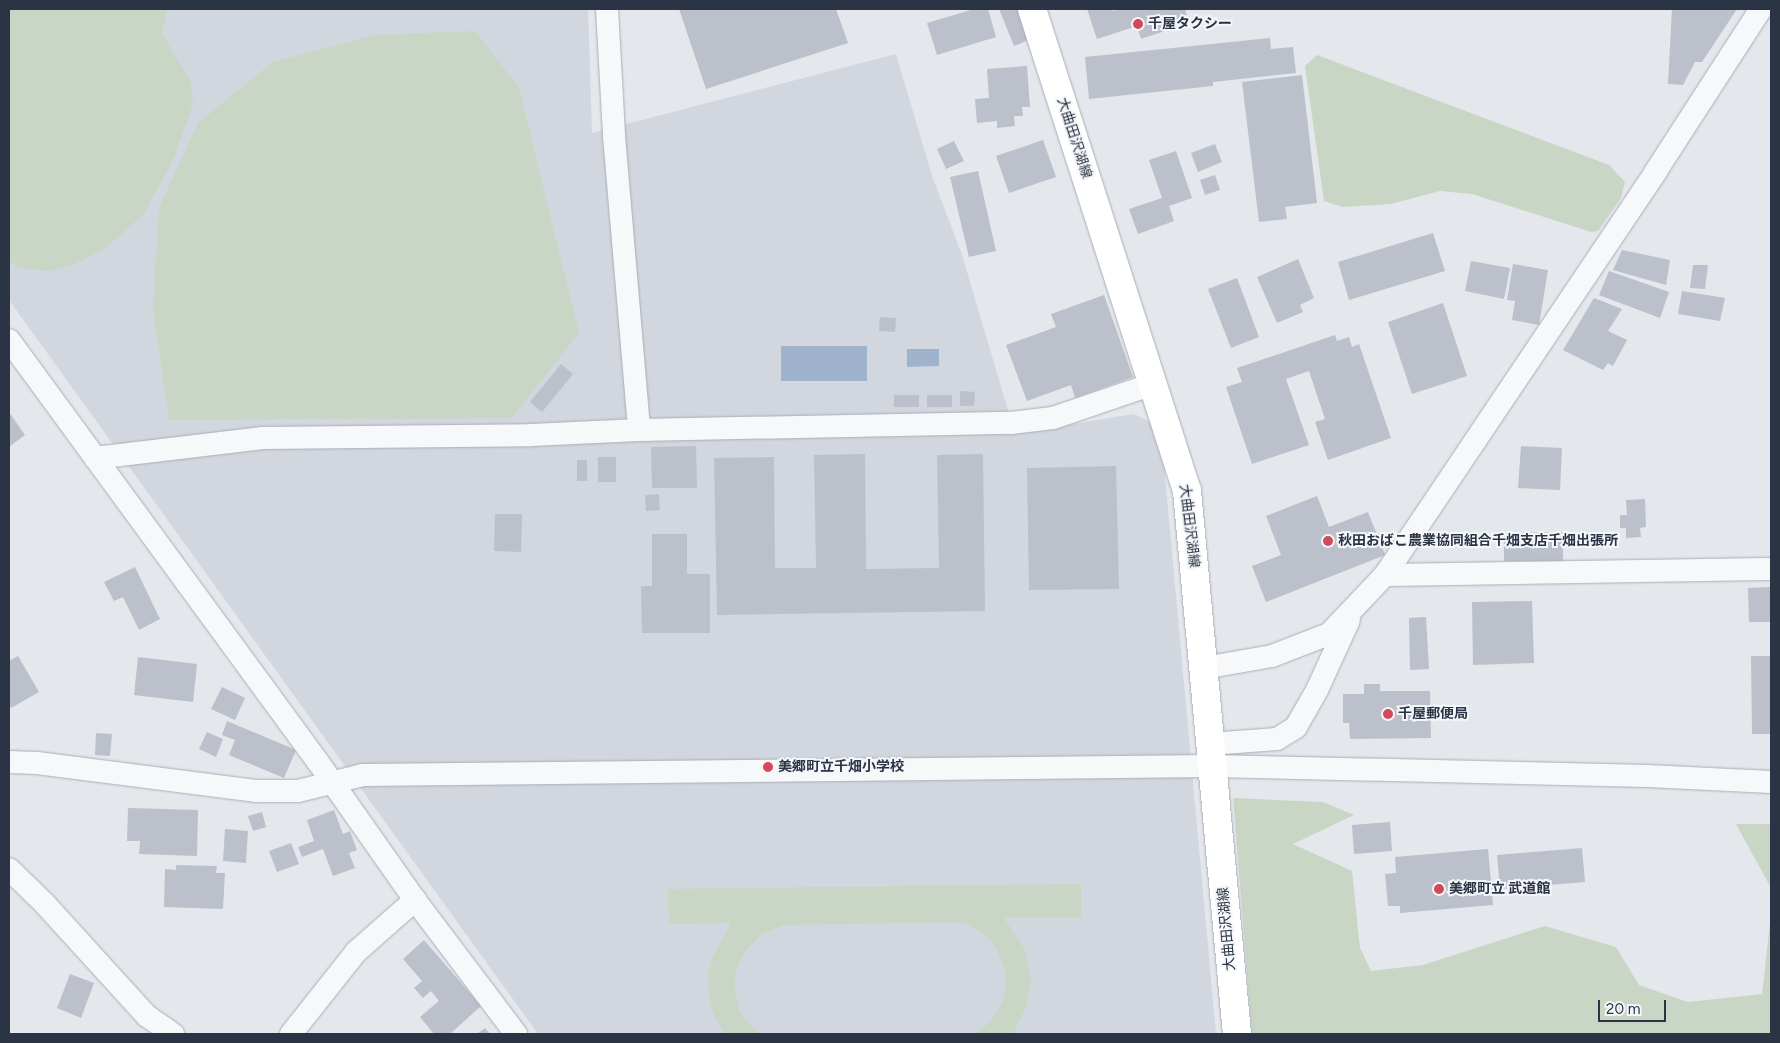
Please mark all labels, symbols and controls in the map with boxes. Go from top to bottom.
place label: 千屋タクシー [1148,16,1232,32]
marker: 千屋タクシー [1132,18,1144,30]
street label: 大曲田沢湖線 [1053,95,1095,181]
street label: 大曲田沢湖線 [1176,483,1202,569]
place label: 秋田おばこ農業協同組合千畑支店千畑出張所 [1338,533,1618,549]
marker: 秋田おばこ農業協同組合千畑支店千畑出張所 [1322,535,1334,547]
place label: 千屋郵便局 [1398,706,1468,722]
marker: 千屋郵便局 [1382,708,1394,720]
place label: 美郷町立千畑小学校 [778,759,904,775]
marker: 美郷町立千畑小学校 [762,761,774,773]
place label: 美郷町立 武道館 [1449,881,1550,897]
marker: 美郷町立 武道館 [1433,883,1445,895]
street label: 大曲田沢湖線 [1215,886,1239,972]
scale bar [1600,990,1668,1022]
text: 20 m [1606,1000,1640,1018]

